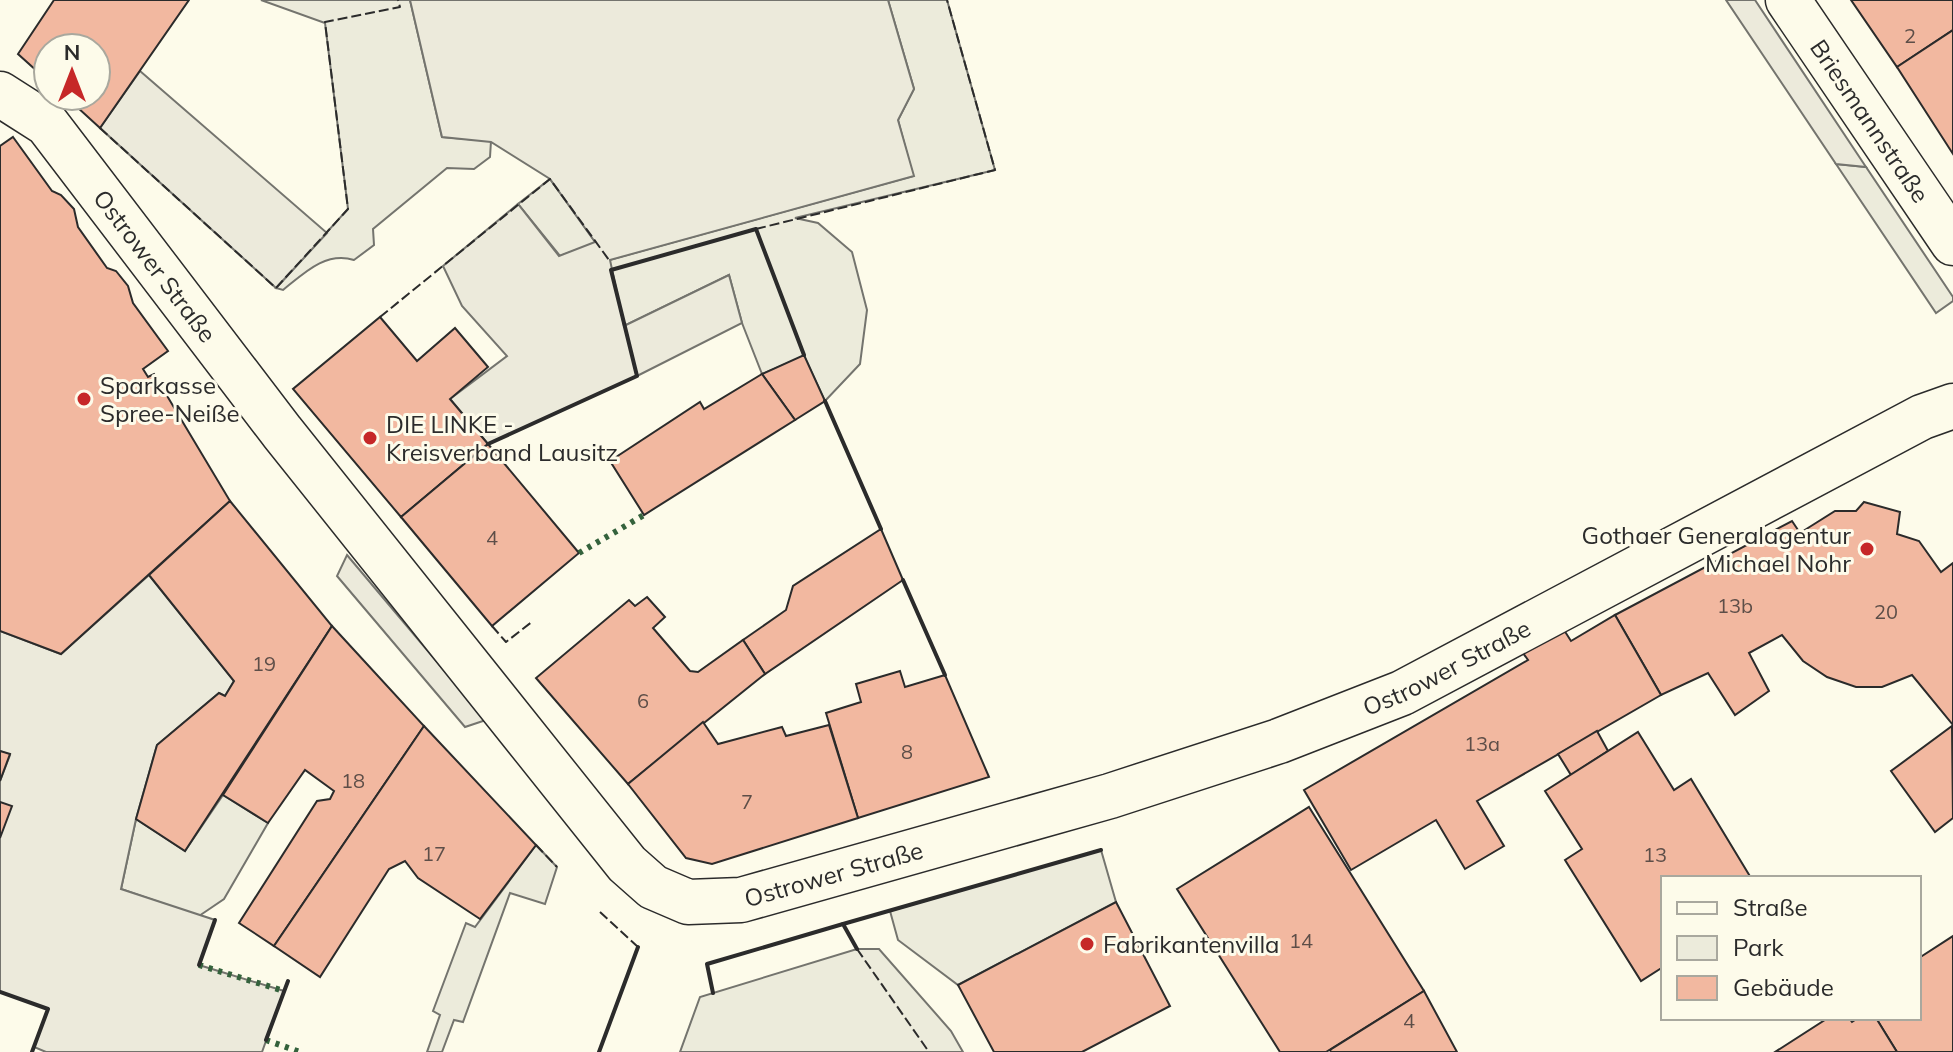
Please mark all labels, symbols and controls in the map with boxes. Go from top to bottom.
house number: 2 [1904,23,1916,48]
north arrow [32,32,112,112]
street label: Briesmannstraße [1804,33,1936,208]
text: N [64,38,80,66]
street label: Ostrower Straße [87,183,223,348]
place label: Sparkasse Spree-Neiße [100,370,240,428]
marker: Sparkasse Spree-Neiße [75,390,93,408]
place label: DIE LINKE - Kreisverband Lausitz [386,409,618,467]
marker: DIE LINKE - Kreisverband Lausitz [361,429,379,447]
place label: Gothaer Generalagentur Michael Nohr [1582,520,1851,578]
house number: 4 [486,525,498,550]
marker: Gothaer Generalagentur Michael Nohr [1858,540,1876,558]
house number: 13b [1717,593,1753,618]
house number: 20 [1874,599,1898,624]
street label: Ostrower Straße [1358,613,1535,722]
house number: 19 [252,651,276,676]
house number: 6 [637,688,649,713]
house number: 13a [1464,731,1500,756]
house number: 8 [901,739,913,764]
house number: 18 [341,768,365,793]
house number: 7 [741,789,753,814]
street label: Ostrower Straße [741,835,926,913]
house number: 17 [422,841,446,866]
house number: 13 [1643,842,1667,867]
legend [1661,876,1921,1020]
text: Straße [1733,892,1808,922]
house number: 14 [1289,928,1313,953]
place label: Fabrikantenvilla [1103,929,1280,959]
text: Park [1733,932,1784,962]
marker: Fabrikantenvilla [1078,935,1096,953]
text: Gebäude [1733,972,1834,1002]
house number: 4 [1403,1008,1415,1033]

